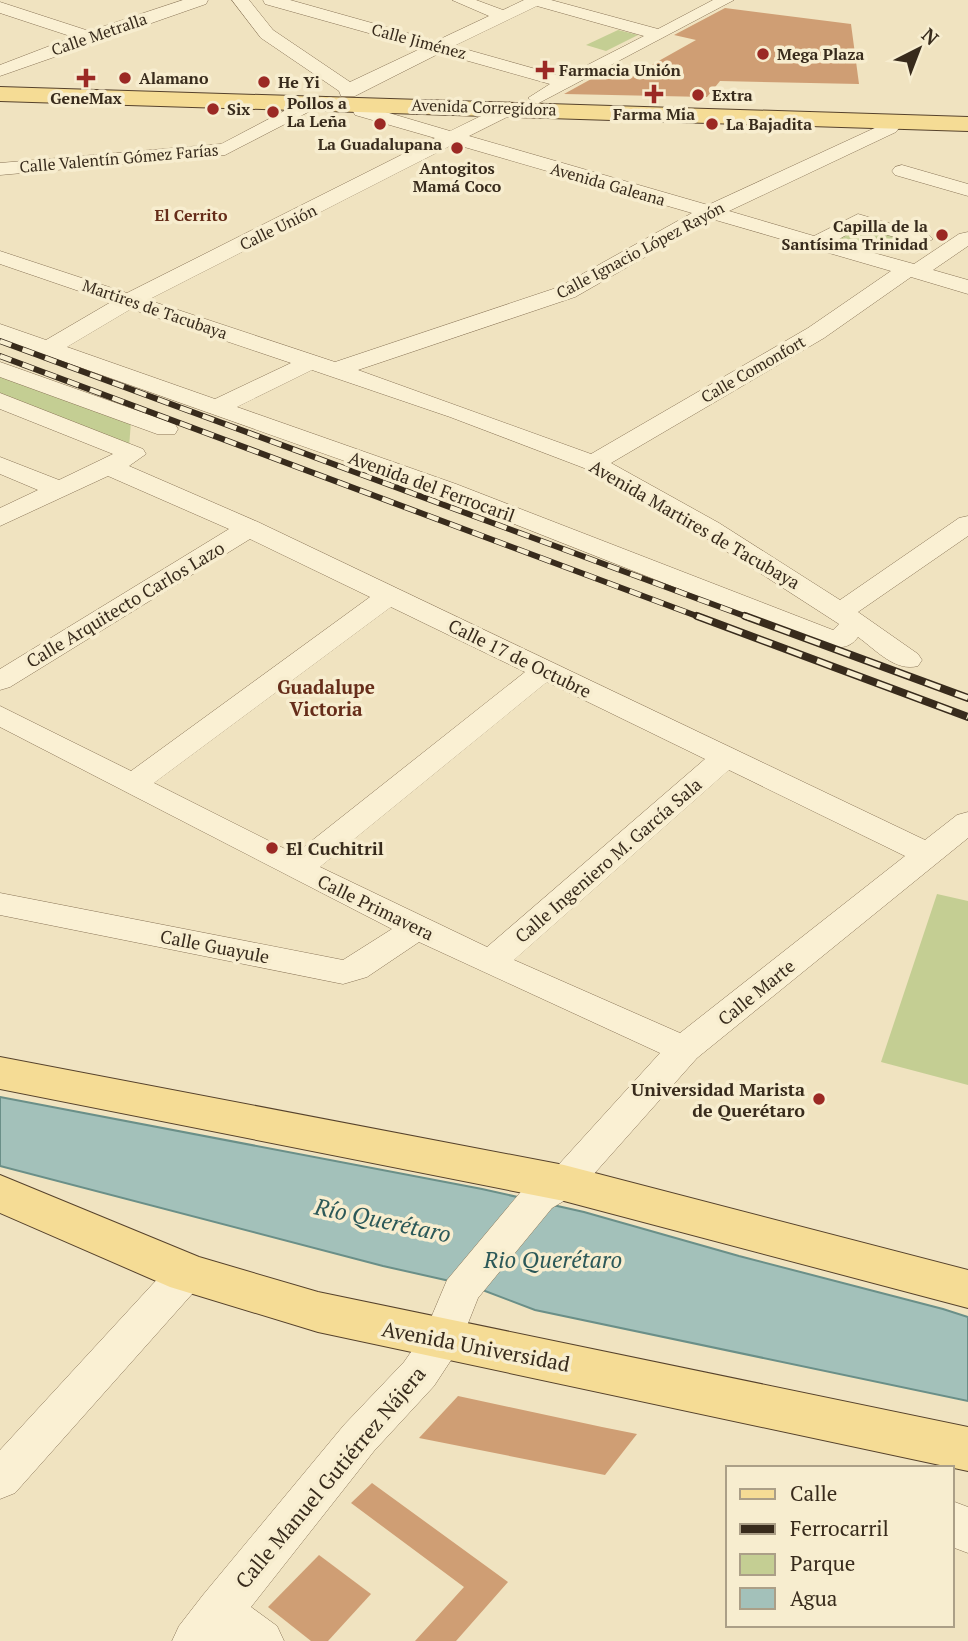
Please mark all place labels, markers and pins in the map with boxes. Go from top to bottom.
place label: Mega Plaza [777,43,864,65]
marker: Mega Plaza [755,46,771,62]
place label: Farmacia Unión [559,59,682,81]
marker: Farmacia Unión [537,62,553,78]
place label: Alamano [139,67,209,89]
marker: GeneMax [78,70,94,86]
marker: Alamano [117,70,133,86]
place label: He Yi [278,71,320,93]
marker: He Yi [256,74,272,90]
place label: Extra [712,84,753,106]
marker: Farma Mia [646,86,662,102]
place label: GeneMax [50,87,122,109]
marker: Extra [690,87,706,103]
place label: Pollos a La Leña [287,92,347,132]
place label: Six [227,98,250,120]
marker: Six [205,101,221,117]
place label: Farma Mia [613,103,695,125]
marker: Pollos a La Leña [265,104,281,120]
place label: La Bajadita [726,113,812,135]
marker: La Guadalupana [372,116,388,132]
marker: La Bajadita [704,116,720,132]
place label: La Guadalupana [318,133,442,155]
marker: Antogitos Mamá Coco [449,140,465,156]
place label: Antogitos Mamá Coco [413,157,502,197]
place label: Capilla de la Santísima Trinidad [782,215,928,255]
marker: Capilla de la Santísima Trinidad [934,227,950,243]
place label: El Cuchitril [286,836,384,860]
marker: El Cuchitril [264,840,280,856]
place label: Universidad Marista de Querétaro [631,1077,805,1122]
marker: Universidad Marista de Querétaro [811,1091,827,1107]

